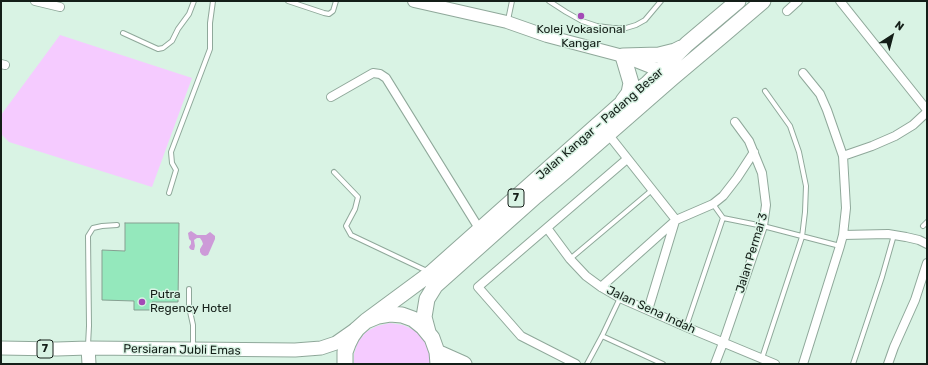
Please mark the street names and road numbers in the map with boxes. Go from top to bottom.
street label: Jalan Kangar – Padang Besar [534,65,666,183]
road number: 7 [508,189,524,207]
street label: Jalan Permai 3 [733,211,771,295]
street label: Jalan Sena Indah [604,283,698,337]
road number: 7 [37,340,53,358]
street label: Persiaran Jubli Emas [123,342,241,358]

